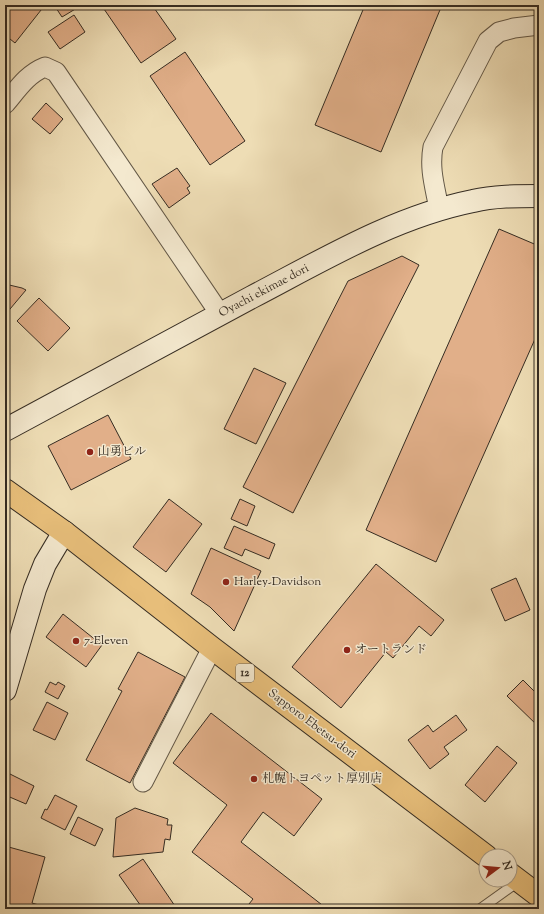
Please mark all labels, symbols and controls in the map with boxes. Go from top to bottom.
street label: Oyachi ekimae dori [216,259,313,322]
place label: 山勇ビル [98,443,146,461]
marker: 山勇ビル [85,447,95,457]
place label: Harley-Davidson [234,573,321,591]
marker: Harley-Davidson [221,577,231,587]
place label: 7-Eleven [84,632,128,650]
marker: 7-Eleven [71,636,81,646]
place label: オートランド [355,641,427,659]
marker: オートランド [342,645,352,655]
road number: 12 [236,664,254,682]
street label: Sapporo Ebetsu-dori [264,685,360,764]
place label: 札幌トヨペット厚別店 [262,770,382,788]
marker: 札幌トヨペット厚別店 [249,774,259,784]
north arrow [478,848,518,888]
text: N [497,858,516,872]

